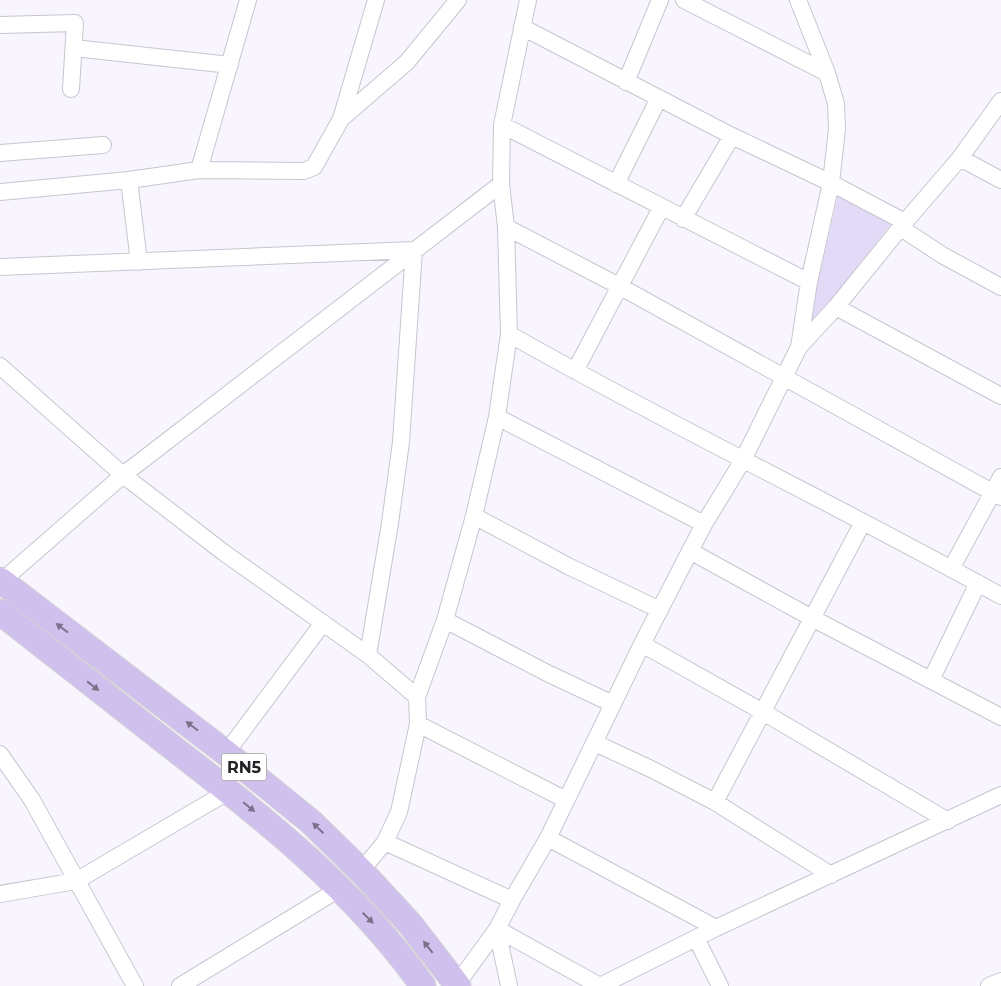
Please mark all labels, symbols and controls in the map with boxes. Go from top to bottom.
one-way arrow [56,622,69,633]
one-way arrow [86,680,99,691]
one-way arrow [185,721,198,732]
road number: RN5 [222,754,266,780]
one-way arrow [242,802,255,813]
one-way arrow [312,822,324,834]
one-way arrow [361,912,373,924]
one-way arrow [423,941,434,954]

